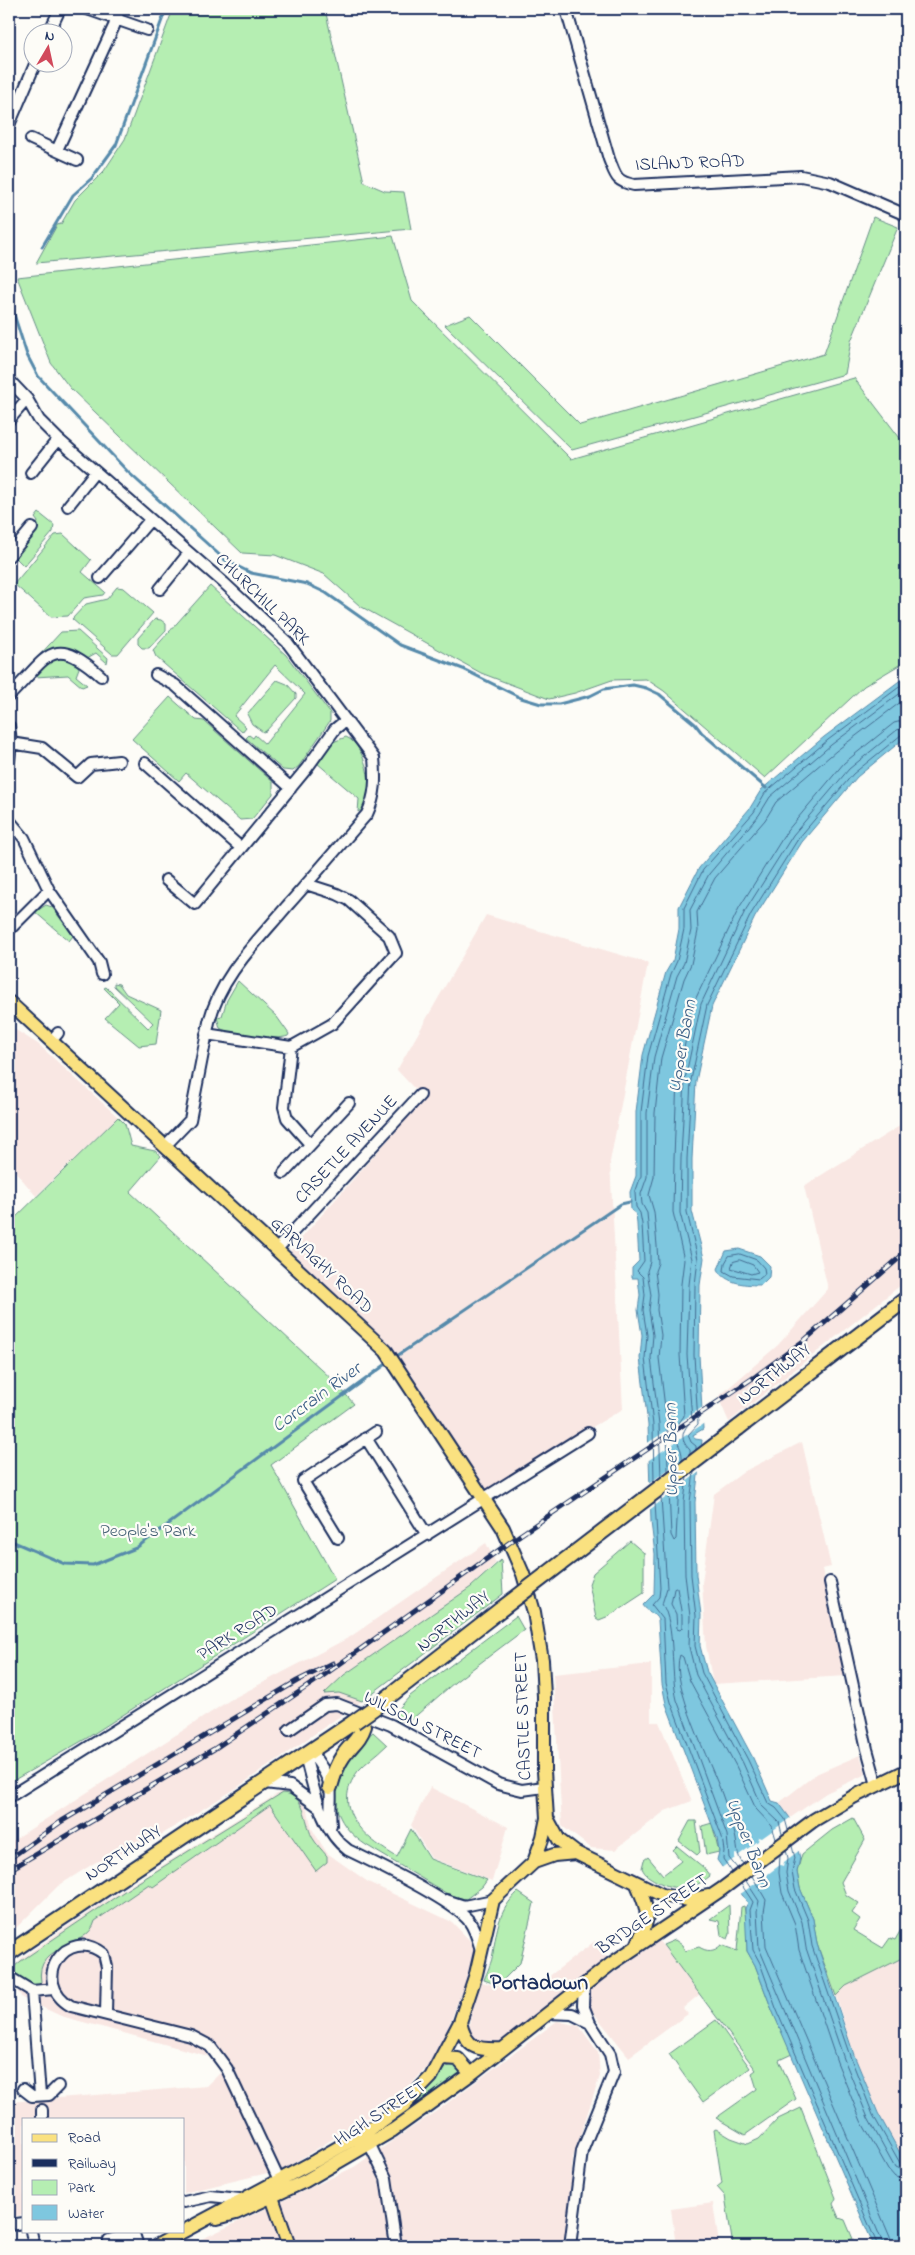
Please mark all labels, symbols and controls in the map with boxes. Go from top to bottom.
north arrow [22,22,72,72]
text: N [43,26,56,48]
street label: ISLAND ROAD [635,149,745,179]
street label: CHURCHILL PARK [209,548,316,652]
water label: Upper Bann [662,997,705,1094]
street label: CASETLE AVENUE [290,1090,405,1210]
street label: GARVAGHY ROAD [264,1211,378,1321]
street label: NORTHWAY [733,1338,818,1412]
water label: Corcrain River [267,1355,369,1440]
water label: Upper Bann [658,1402,686,1497]
park label: People's Park [100,1519,196,1545]
street label: NORTHWAY [412,1585,497,1659]
street label: PARK ROAD [193,1598,283,1668]
street label: CASTLE STREET [509,1651,539,1781]
street label: WILSON STREET [359,1685,485,1767]
water label: Upper Bann [719,1794,778,1892]
street label: NORTHWAY [80,1819,168,1889]
street label: BRIDGE STREET [591,1868,714,1963]
district label: Portadown [490,1968,588,2000]
street label: HIGH STREET [330,2075,432,2153]
legend [22,2118,185,2232]
text: Road [68,2127,101,2149]
text: Railway [68,2153,116,2176]
text: Park [68,2177,96,2199]
text: Water [68,2203,104,2225]

